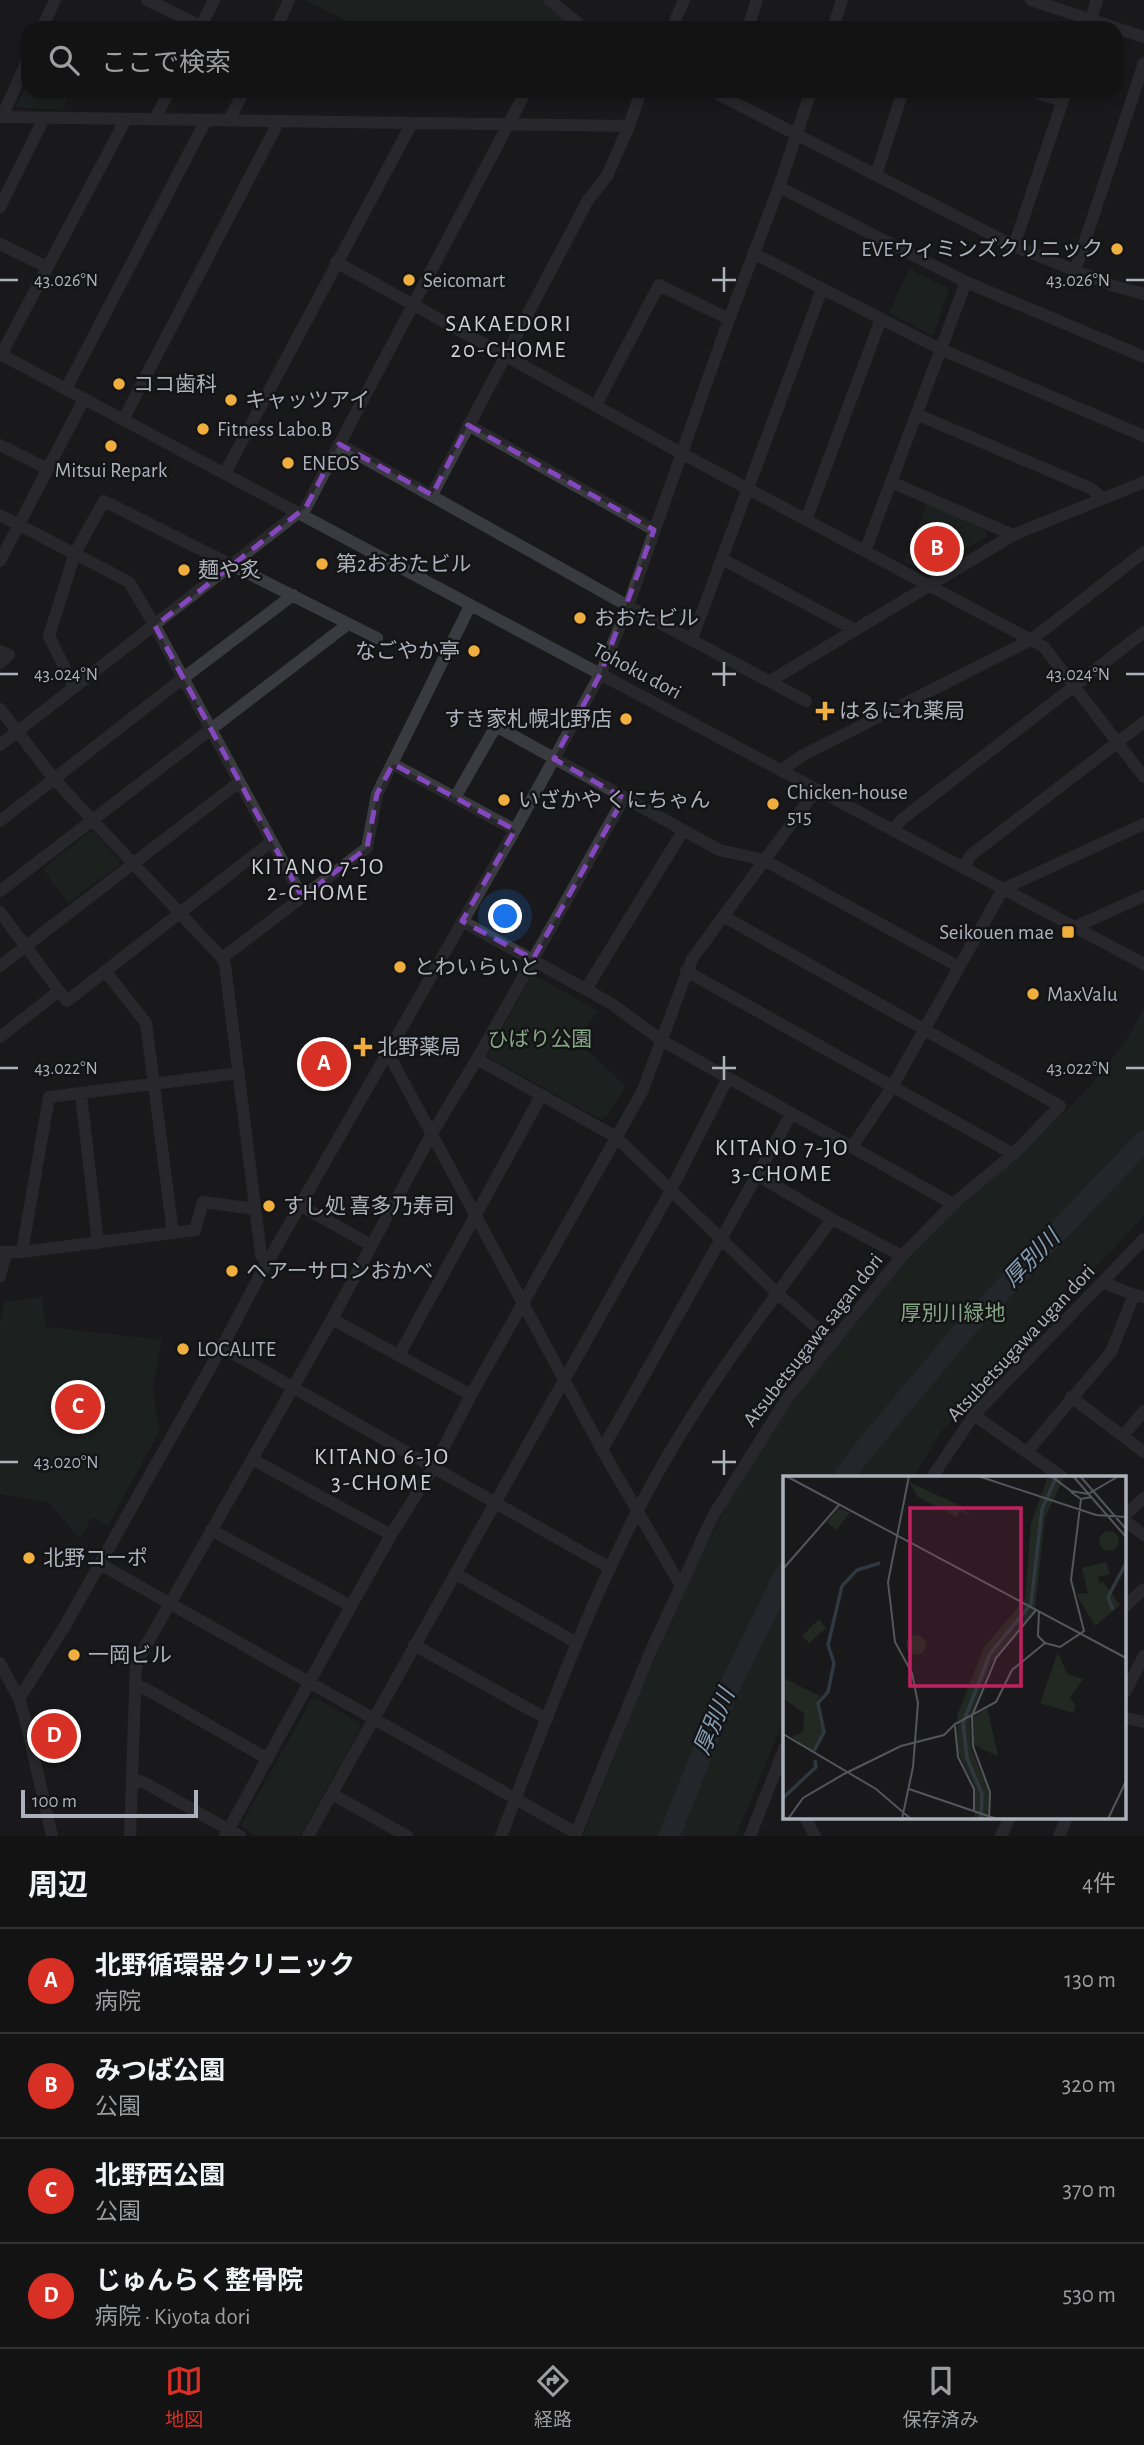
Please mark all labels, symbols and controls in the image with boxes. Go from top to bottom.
search box [21,21,1123,98]
icon: search [45,41,83,79]
text: ここで検索 [101,50,231,76]
place label: EVEウィミンズクリニック [861,237,1103,260]
marker: EVEウィミンズクリニック [1109,241,1125,257]
place label: Seicomart [423,270,506,291]
text: 43.026°N [34,272,98,290]
marker: Seicomart [401,272,417,288]
text: 43.026°N [1046,272,1110,290]
district label: SAKAEDORI 20-CHOME [445,313,573,362]
place label: ココ歯科 [133,373,217,395]
marker: ココ歯科 [111,376,127,392]
place label: キャッツアイ [245,390,370,411]
marker: キャッツアイ [223,392,239,408]
place label: Fitness Labo.B [217,419,332,440]
marker: Fitness Labo.B [195,421,211,437]
marker: Mitsui Repark [103,438,119,454]
place label: ENEOS [302,453,360,474]
marker: ENEOS [280,455,296,471]
place label: Mitsui Repark [55,460,168,481]
pin: B [914,523,960,575]
place label: 第2おおたビル [336,553,472,575]
marker: 第2おおたビル [314,556,330,572]
place label: 麺や炙 [198,559,261,581]
marker: 麺や炙 [176,562,192,578]
place label: おおたビル [594,607,699,629]
marker: おおたビル [572,610,588,626]
street label: Tohoku dori [589,639,685,703]
place label: なごやか亭 [355,640,460,662]
marker: なごやか亭 [466,643,482,659]
text: 43.024°N [34,666,98,684]
text: 43.024°N [1046,666,1110,684]
place label: はるにれ薬局 [839,700,965,722]
marker: はるにれ薬局 [817,703,833,719]
place label: すき家札幌北野店 [444,708,612,730]
marker: すき家札幌北野店 [618,711,634,727]
place label: Chicken-house 515 [787,782,908,827]
place label: いざかや くにちゃん [518,788,710,811]
marker: いざかや くにちゃん [496,792,512,808]
marker: Chicken-house 515 [765,796,781,812]
district label: KITANO 7-JO 2-CHOME [251,856,385,905]
your location [488,899,522,933]
place label: Seikouen mae [939,922,1054,943]
marker: Seikouen mae [1060,924,1076,940]
place label: とわいらいと [414,957,540,978]
marker: とわいらいと [392,959,408,975]
place label: MaxValu [1047,984,1118,1005]
marker: MaxValu [1025,986,1041,1002]
park label: ひばり公園 [488,1028,593,1050]
place label: 北野薬局 [377,1036,461,1058]
pin: A [301,1038,347,1090]
marker: 北野薬局 [355,1039,371,1055]
text: 43.022°N [34,1060,98,1078]
text: 43.022°N [1046,1060,1110,1078]
district label: KITANO 7-JO 3-CHOME [715,1137,849,1186]
place label: すし処 喜多乃寿司 [283,1195,454,1217]
marker: すし処 喜多乃寿司 [261,1198,277,1214]
water label: 厚別川 [999,1223,1066,1292]
street label: Atsubetsugawa sagan dori [739,1250,887,1430]
street label: Atsubetsugawa ugan dori [943,1260,1099,1426]
place label: ヘアーサロンおかべ [246,1261,433,1282]
marker: ヘアーサロンおかべ [224,1263,240,1279]
park label: 厚別川緑地 [901,1302,1006,1324]
place label: LOCALITE [197,1339,276,1360]
marker: LOCALITE [175,1341,191,1357]
pin: C [55,1381,101,1433]
district label: KITANO 6-JO 3-CHOME [314,1446,450,1495]
text: 43.020°N [34,1454,98,1472]
inset map [783,1476,1126,1818]
place label: 北野コーポ [43,1547,148,1569]
marker: 北野コーポ [21,1550,37,1566]
place label: 一岡ビル [88,1644,172,1666]
marker: 一岡ビル [66,1647,82,1663]
water label: 厚別川 [690,1683,740,1758]
pin: D [31,1710,77,1762]
scale bar [21,1787,198,1819]
text: 100 m [32,1792,77,1811]
text: 周辺 [28,1871,88,1901]
text: 4件 [1082,1873,1116,1896]
text: 北野循環器クリニック [95,1953,355,1979]
text: A [44,1969,58,1992]
text: 130 m [1064,1969,1116,1992]
text: 病院 [95,1991,141,2014]
text: みつば公園 [95,2058,225,2084]
text: B [44,2074,58,2097]
text: 320 m [1062,2074,1116,2097]
text: 公園 [95,2096,141,2119]
text: 北野西公園 [95,2163,225,2189]
text: C [45,2179,57,2202]
text: 370 m [1063,2179,1116,2202]
text: 公園 [95,2201,141,2224]
text: じゅんらく整骨院 [95,2268,303,2294]
text: D [43,2284,59,2307]
text: 530 m [1063,2284,1116,2307]
text: 病院 · Kiyota dori [95,2306,251,2329]
tab: 地図 [165,2362,203,2432]
tab: 経路 [534,2362,572,2432]
tab: 保存済み [903,2362,979,2432]

